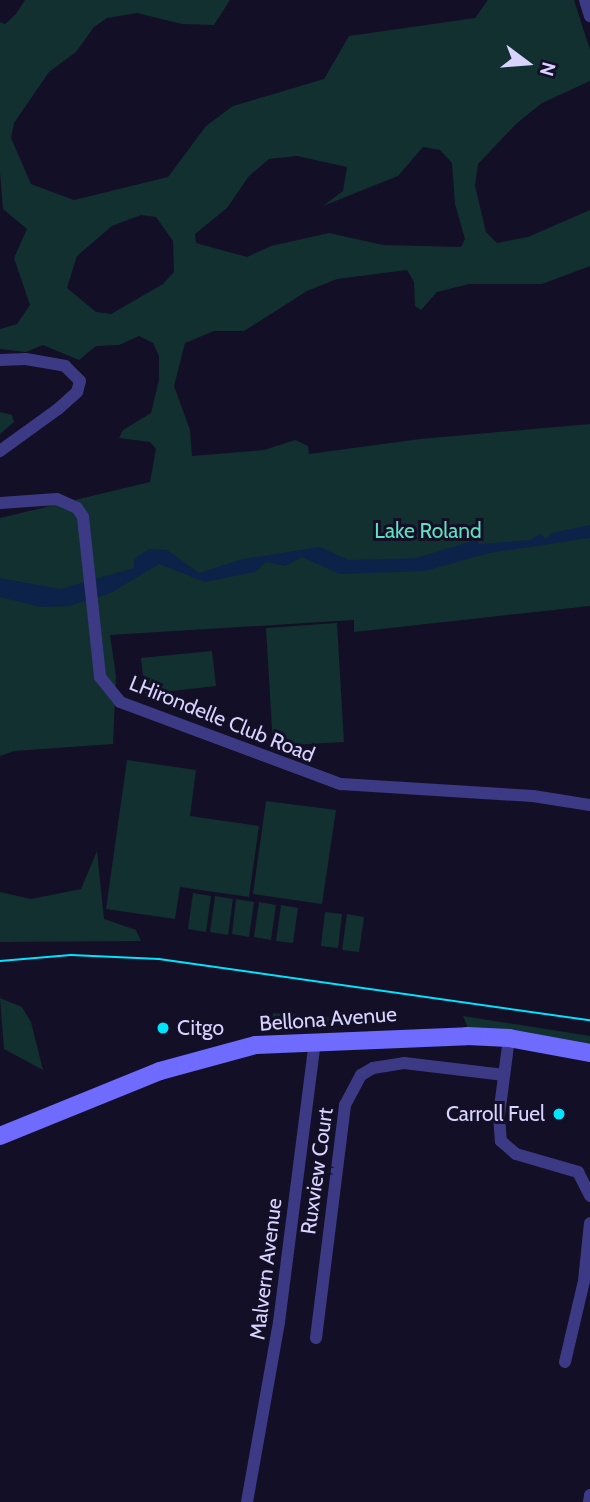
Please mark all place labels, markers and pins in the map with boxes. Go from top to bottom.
place label: Citgo [177,1015,224,1041]
marker: Citgo [155,1020,171,1036]
place label: Carroll Fuel [446,1101,545,1127]
marker: Carroll Fuel [551,1106,567,1122]

